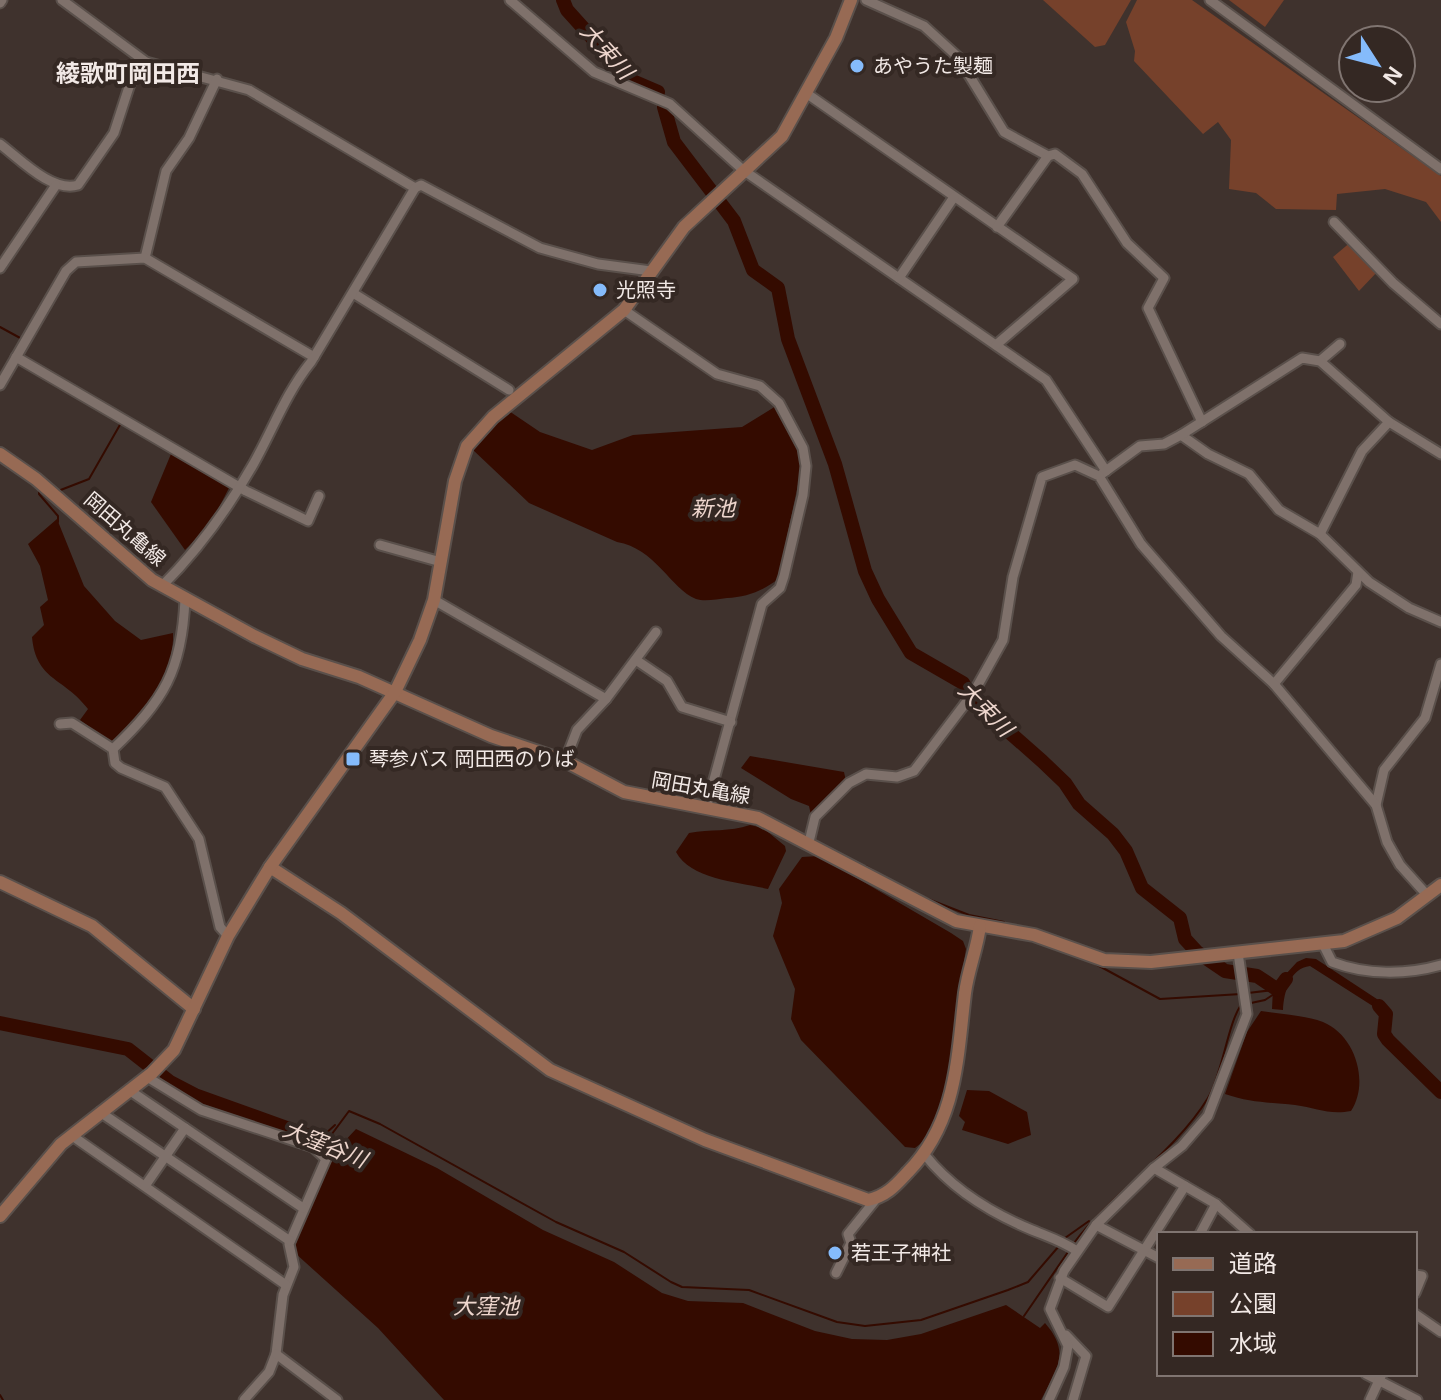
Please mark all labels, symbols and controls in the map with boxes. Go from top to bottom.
water label: 大束川 [575,18,639,86]
north arrow [1337,24,1417,104]
place label: あやうた製麺 [873,55,993,77]
marker: あやうた製麺 [848,57,866,75]
district label: 綾歌町岡田西 [56,60,200,87]
text: N [1378,62,1408,89]
place label: 光照寺 [616,279,676,301]
marker: 光照寺 [591,281,609,299]
street label: 岡田丸亀線 [80,488,170,570]
water label: 新池 [691,496,737,521]
water label: 大束川 [953,677,1019,743]
place label: 琴参バス 岡田西のりば [369,748,575,770]
marker: 琴参バス 岡田西のりば [344,750,362,768]
street label: 岡田丸亀線 [650,768,752,808]
water label: 大窪谷川 [279,1116,372,1173]
legend [1157,1232,1417,1376]
place label: 若王子神社 [851,1242,951,1264]
marker: 若王子神社 [826,1244,844,1262]
text: 道路 [1229,1250,1277,1277]
text: 公園 [1229,1290,1277,1317]
water label: 大窪池 [453,1294,521,1319]
text: 水域 [1229,1330,1277,1357]

